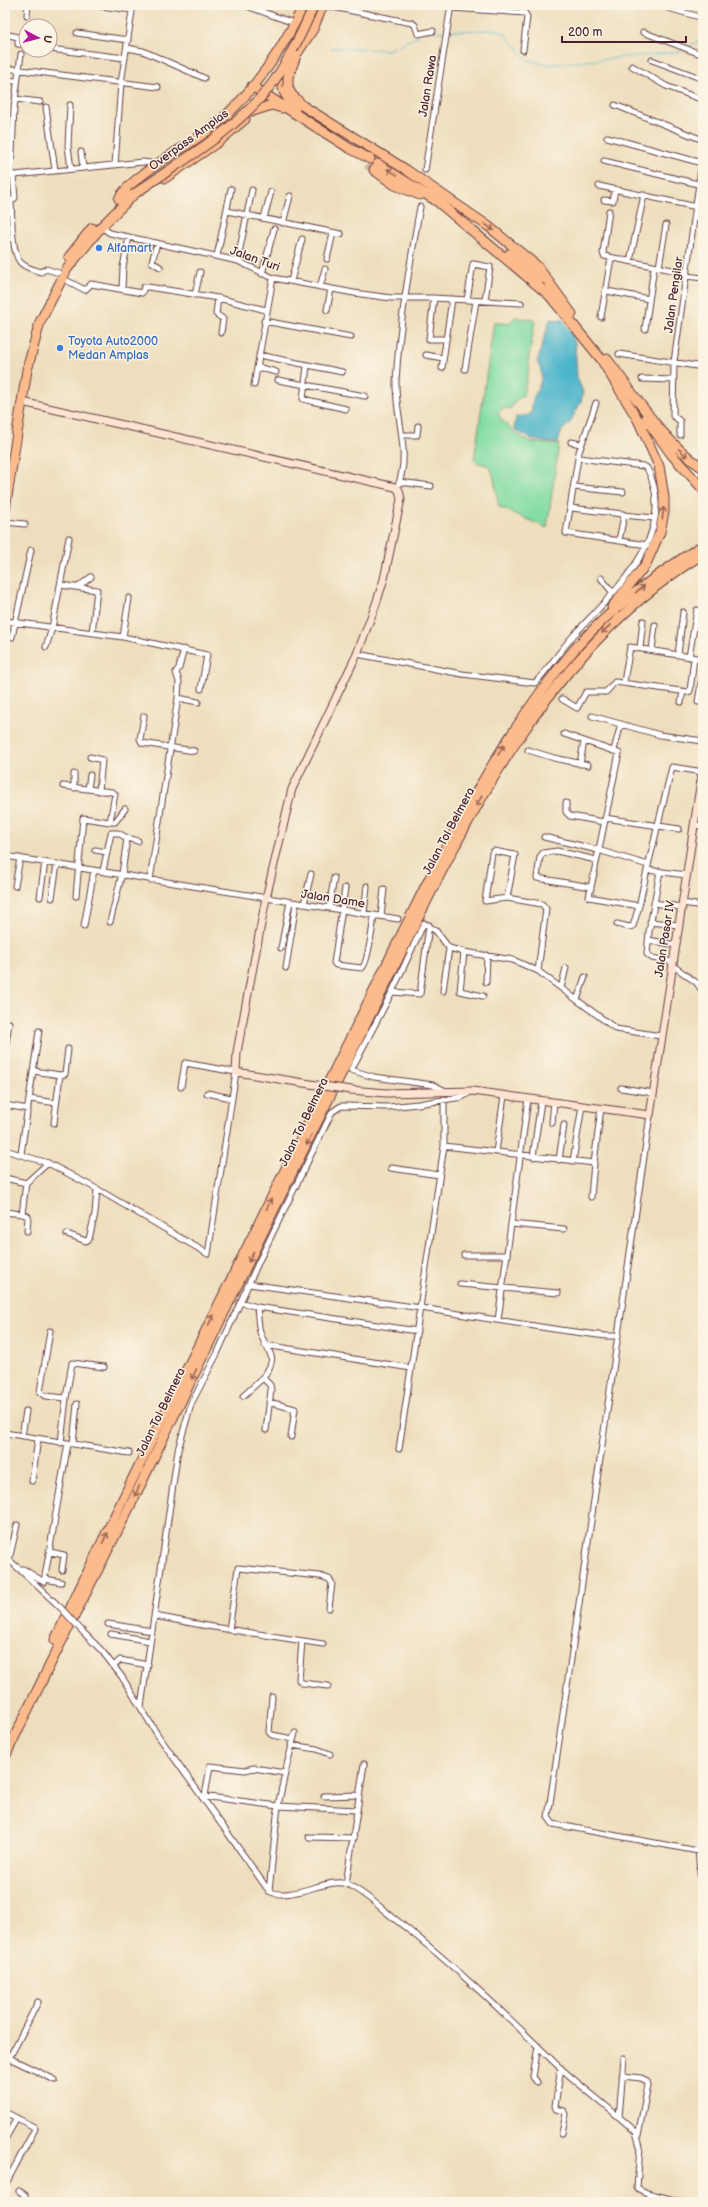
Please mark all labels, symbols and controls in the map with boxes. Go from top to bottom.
north arrow [18,18,58,58]
scale bar [562,18,686,44]
text: 200 m [568,25,602,40]
text: U [40,34,54,44]
street label: Jalan Rawa [416,54,440,118]
street label: Overpass Amplas [146,106,232,174]
one-way arrow [387,168,398,176]
one-way arrow [484,223,495,232]
place label: Alfamart [107,241,152,256]
marker: Alfamart [94,243,104,253]
street label: Jalan Turi [228,243,282,275]
street label: Jalan Pengilar [661,255,687,334]
place label: Toyota Auto2000 Medan Amplas [68,334,158,363]
marker: Toyota Auto2000 Medan Amplas [55,343,65,353]
one-way arrow [678,448,688,458]
one-way arrow [659,507,667,520]
one-way arrow [635,584,646,593]
one-way arrow [601,624,611,634]
one-way arrow [497,745,505,756]
street label: Jalan Tol Belmera [420,785,478,877]
one-way arrow [475,795,483,807]
street label: Jalan Dame [300,887,366,911]
street label: Jalan Pasar IV [652,899,679,978]
street label: Jalan Tol Belmera [276,1075,332,1169]
one-way arrow [305,1134,312,1146]
one-way arrow [265,1198,273,1210]
one-way arrow [247,1251,254,1263]
one-way arrow [208,1315,215,1327]
street label: Jalan Tol Belmera [133,1365,189,1459]
one-way arrow [190,1367,197,1379]
one-way arrow [133,1484,140,1496]
one-way arrow [102,1532,109,1544]

